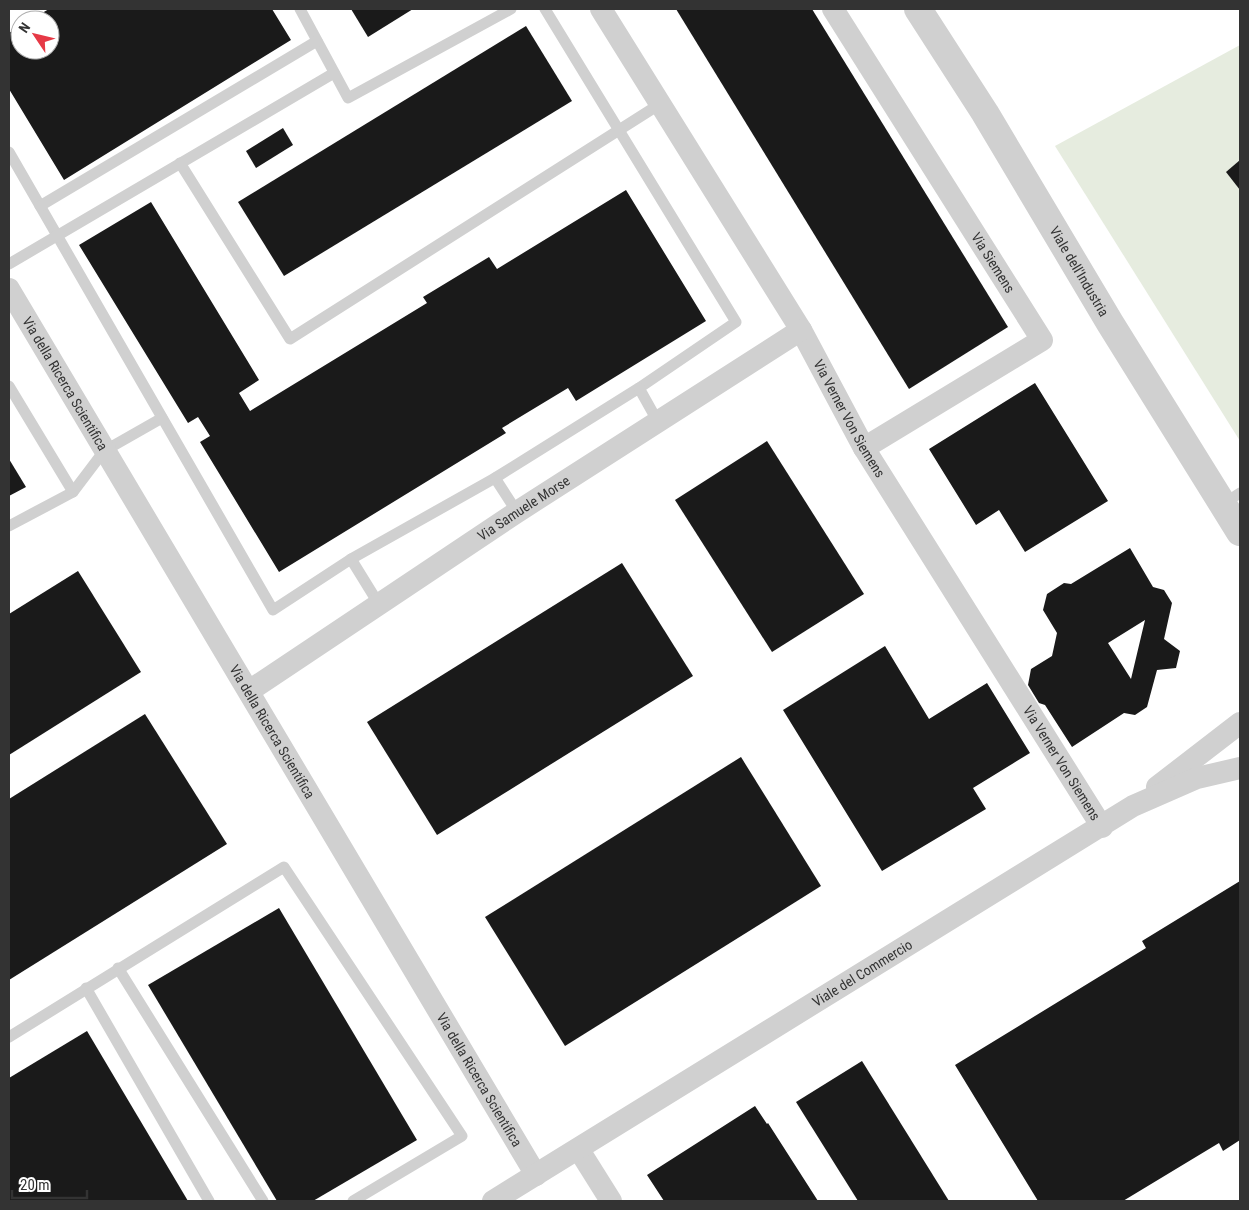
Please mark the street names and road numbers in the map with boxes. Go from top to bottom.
street label: Viale dell'Industria [1046,223,1112,319]
street label: Via Siemens [968,229,1018,296]
street label: Via della Ricerca Scientifica [19,314,111,453]
street label: Via Verner Von Siemens [810,357,888,480]
street label: Via Samuele Morse [475,472,573,544]
street label: Via della Ricerca Scientifica [226,662,318,801]
street label: Via Verner Von Siemens [1020,703,1104,823]
street label: Viale del Commercio [810,936,915,1010]
street label: Via della Ricerca Scientifica [433,1010,525,1149]

